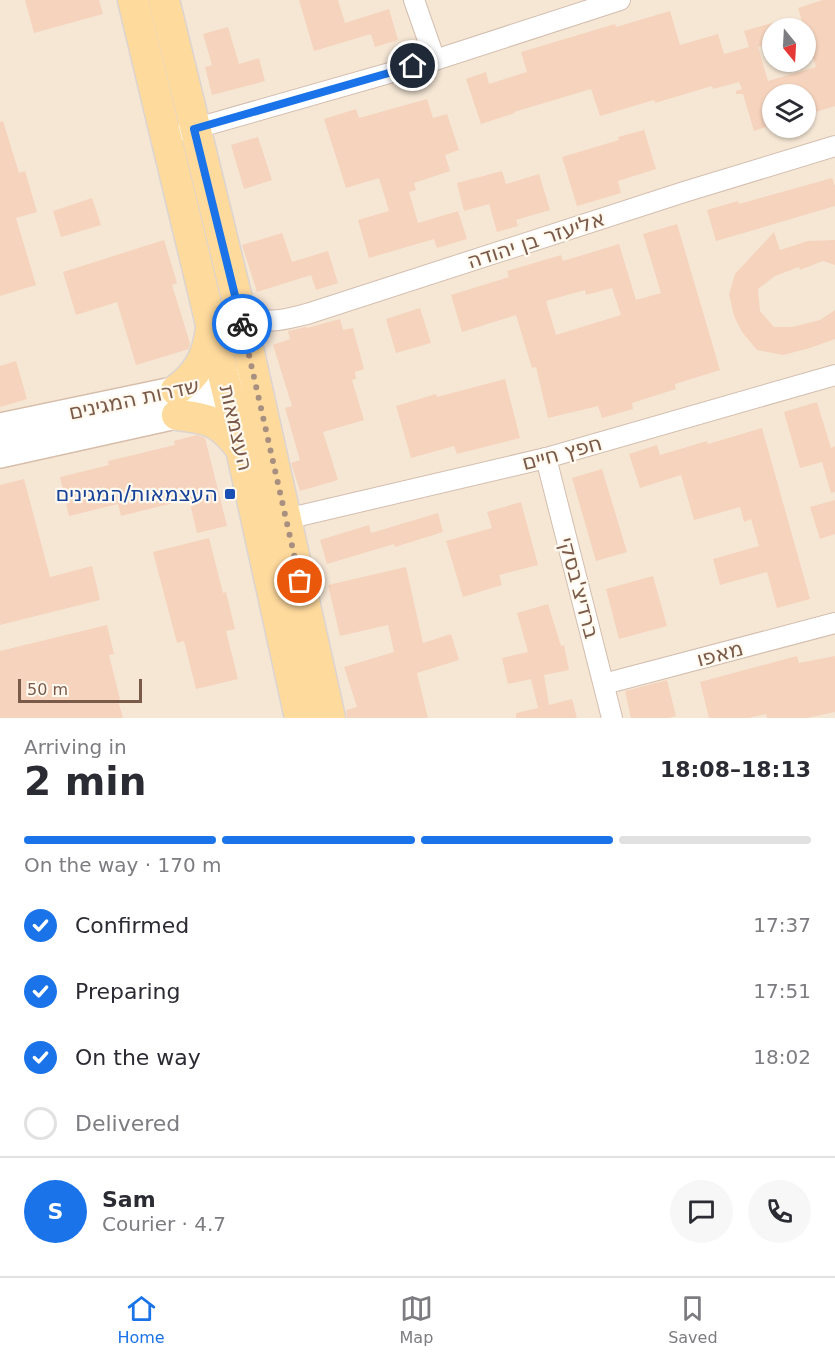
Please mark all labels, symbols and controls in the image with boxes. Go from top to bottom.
north arrow [762,18,816,72]
map controls [762,18,816,138]
pin [387,40,438,91]
icon: home [396,49,429,82]
button: layers [762,84,816,138]
street label: אליעזר בן יהודה [464,206,608,274]
courier [212,294,272,354]
icon: bike [226,308,259,341]
street label: שדרות המגינים [67,373,201,425]
street label: העצמאות [215,383,257,473]
street label: חפץ חיים [519,431,605,475]
place label: העצמאות/המגינים [55,482,218,506]
marker: העצמאות/המגינים [223,487,237,501]
street label: ברדיצ'בסקי [554,535,604,641]
pin [274,555,325,606]
icon: bag [283,564,316,597]
street label: מאפו [694,636,746,672]
scale bar [18,676,142,704]
text: 50 m [27,680,68,699]
text: Arriving in [24,735,127,759]
text: 18:08–18:13 [660,757,811,782]
text: 2 min [24,759,146,804]
text: On the way · 170 m [24,853,222,877]
icon: check [24,909,57,942]
text: Confirmed [75,913,189,938]
text: 17:37 [753,913,811,937]
icon: check [24,975,57,1008]
text: Preparing [75,979,181,1004]
text: 17:51 [753,979,811,1003]
icon: check [24,1041,57,1074]
text: On the way [75,1045,201,1070]
text: 18:02 [753,1045,811,1069]
text: Delivered [75,1111,180,1136]
button: chat [670,1180,733,1243]
button: phone [748,1180,811,1243]
text: Sam [102,1187,156,1212]
text: S [48,1199,63,1224]
text: Courier · 4.7 [102,1212,226,1236]
tab: Home [117,1292,165,1347]
tab: Map [400,1292,433,1347]
tab: Saved [668,1292,718,1347]

